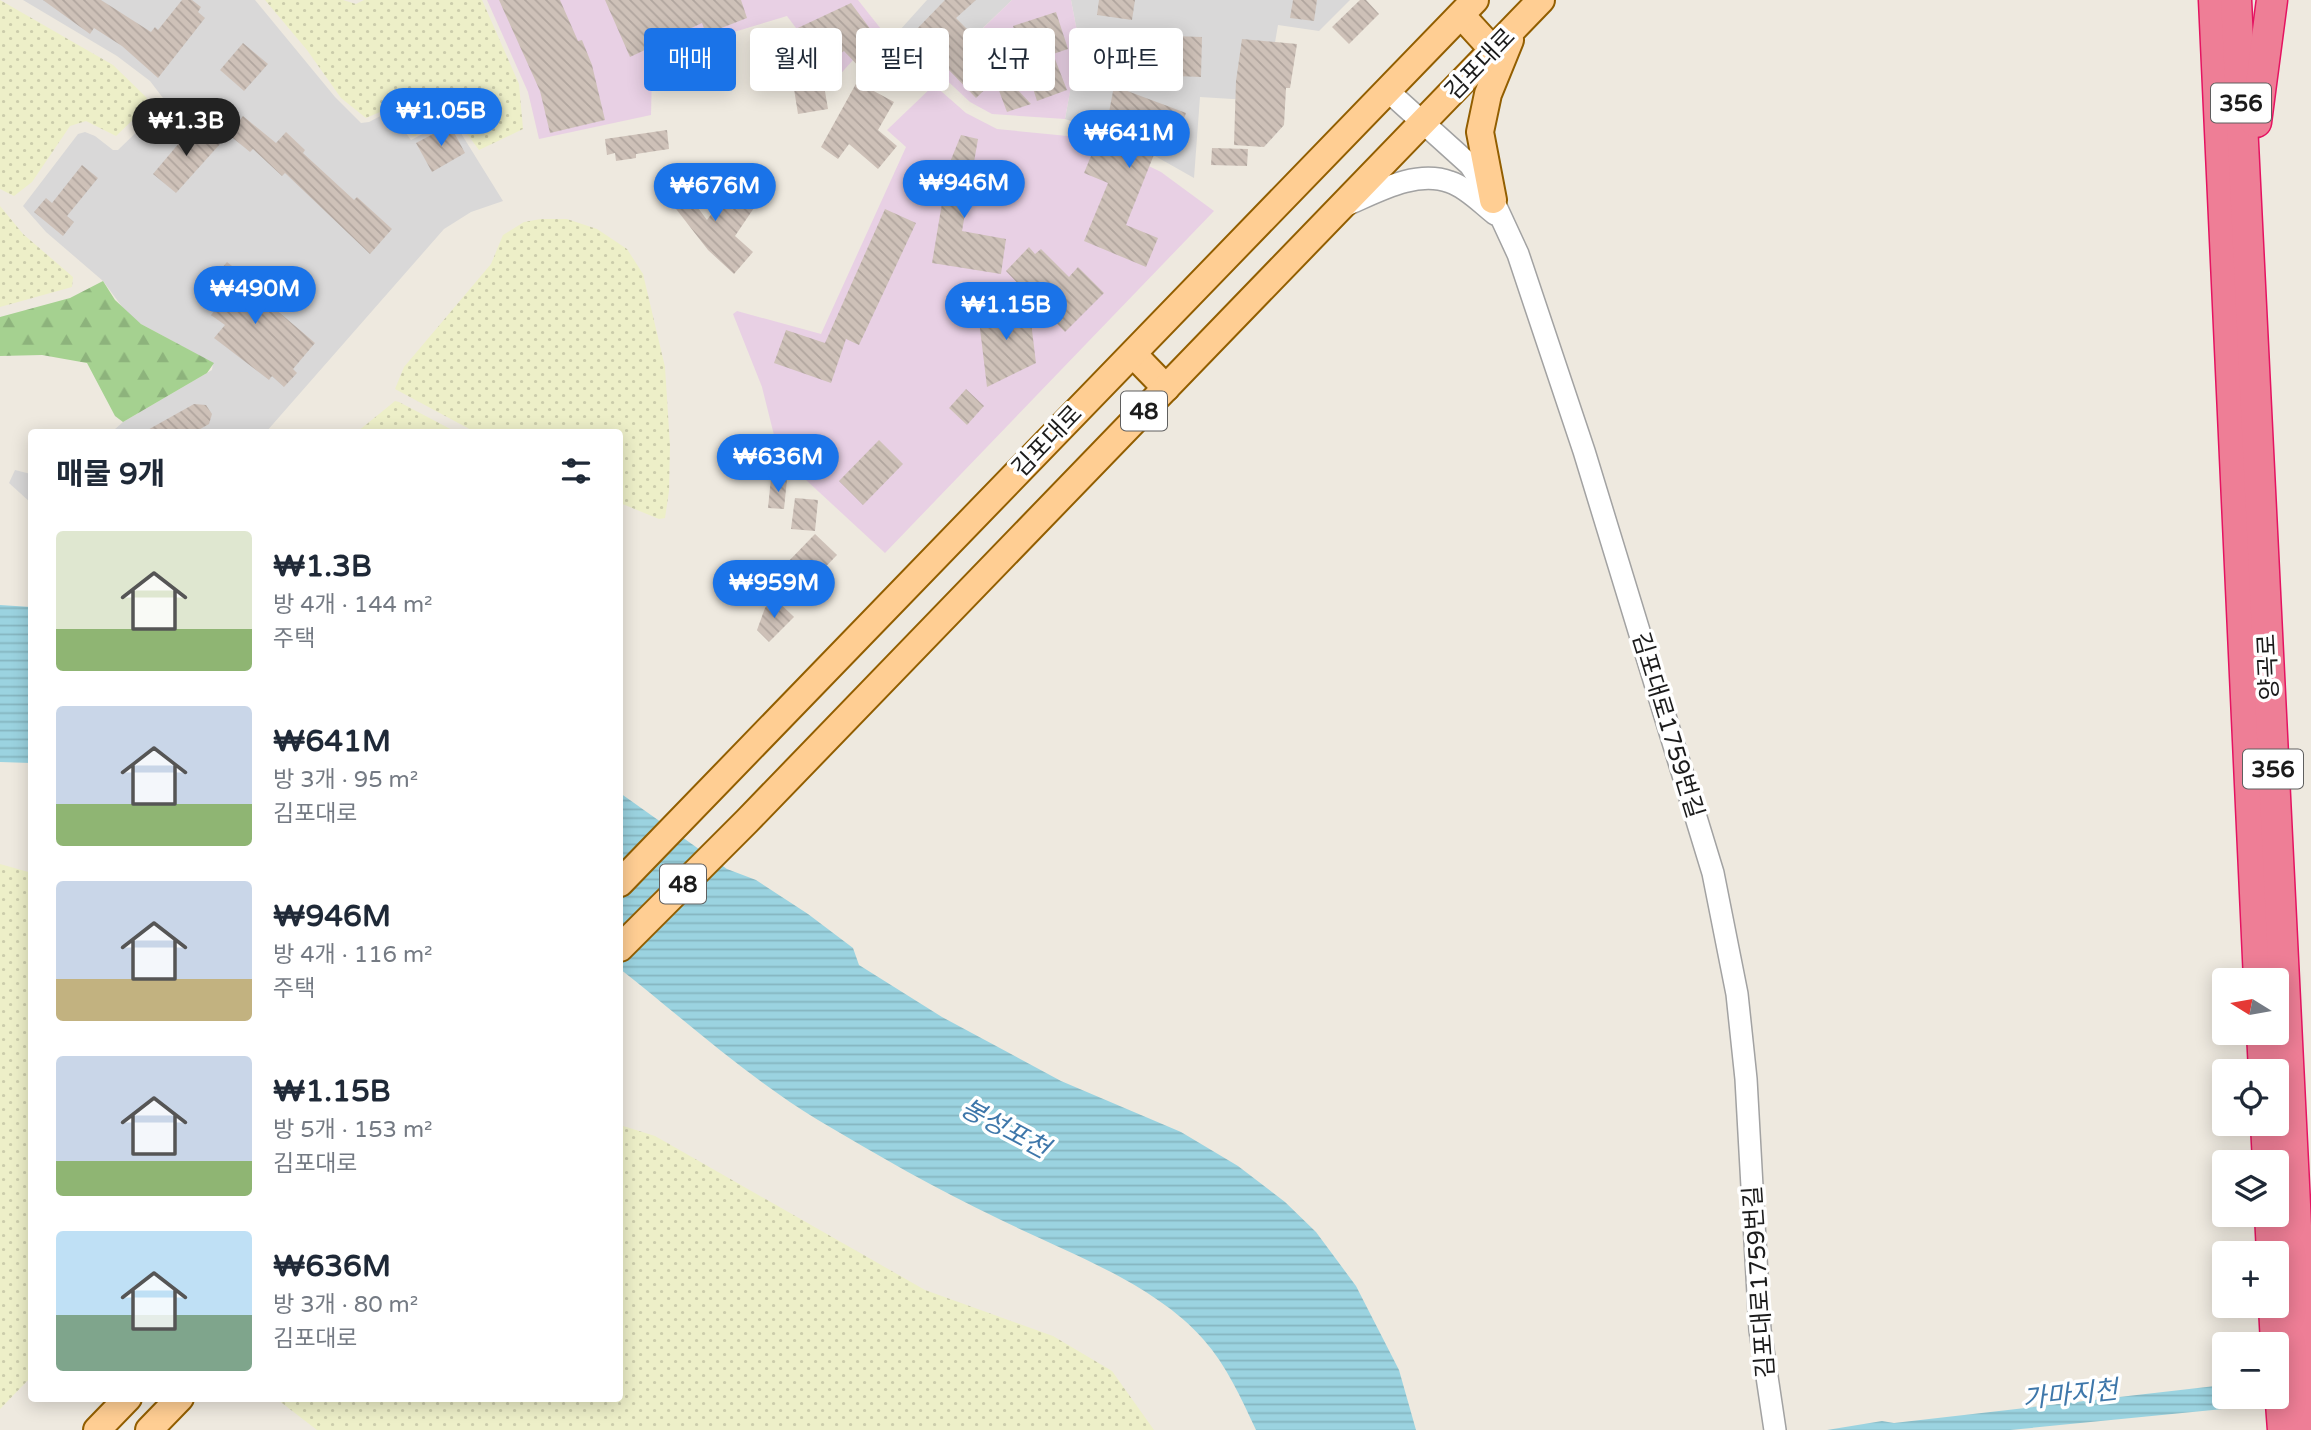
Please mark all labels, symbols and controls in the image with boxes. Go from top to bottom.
street label: 김포대로 [1439,23,1521,106]
chip: 매매 [644,28,736,91]
chip: 월세 [750,28,842,91]
chip: 필터 [856,28,949,91]
chip: 신규 [963,28,1055,91]
chip: 아파트 [1069,28,1183,91]
road number: 356 [2211,83,2271,122]
pin: ₩1.05B [384,88,498,148]
text: ₩1.05B [396,97,486,125]
pin: ₩1.3B [137,99,235,158]
text: ₩1.3B [148,107,224,135]
pin: ₩641M [1080,110,1178,170]
text: ₩641M [1084,119,1174,147]
pin: ₩946M [915,160,1013,220]
pin: ₩676M [666,164,764,223]
text: ₩946M [919,169,1009,197]
text: ₩676M [670,172,760,200]
pin: ₩490M [206,266,304,326]
text: ₩490M [210,275,300,303]
pin: ₩1.15B [949,282,1063,342]
text: ₩1.15B [961,291,1051,319]
road number: 48 [1121,392,1167,430]
street label: 김포대로 [1006,400,1088,483]
pin: ₩636M [729,434,827,494]
text: ₩636M [733,443,823,471]
icon: filters [557,452,595,490]
text: 매물 9개 [56,456,165,493]
text: ₩1.3B [273,548,372,585]
icon: home [112,559,196,643]
pin: ₩959M [725,560,823,620]
text: ₩959M [729,569,819,597]
text: 방 4개 · 144 m² [273,591,433,619]
text: 주택 [273,625,315,653]
street label: 김포대로1759번길 [1625,629,1710,822]
street label: 양곡로 [2252,633,2285,701]
text: ₩641M [273,723,391,760]
icon: home [112,734,196,818]
road number: 356 [2243,750,2303,789]
text: 방 3개 · 95 m² [273,766,418,794]
text: 김포대로 [273,800,358,828]
road number: 48 [660,864,706,904]
text: ₩946M [273,898,391,935]
icon: home [112,909,196,993]
text: 방 4개 · 116 m² [273,941,433,969]
north arrow [2212,968,2289,1045]
map controls [2212,968,2289,1409]
text: 주택 [273,975,315,1003]
button: locate [2212,1059,2289,1136]
text: ₩1.15B [273,1073,391,1110]
icon: home [112,1084,196,1168]
water label: 봉성포천 [955,1092,1057,1166]
text: 방 5개 · 153 m² [273,1116,433,1144]
text: 김포대로 [273,1150,358,1178]
button: layers [2212,1150,2289,1227]
street label: 김포대로1759번길 [1738,1185,1781,1379]
button: + [2212,1241,2289,1318]
text: ₩636M [273,1248,391,1285]
icon: home [112,1259,196,1343]
text: 방 3개 · 80 m² [273,1291,418,1319]
text: 김포대로 [273,1325,358,1353]
button: − [2212,1332,2289,1409]
water label: 가마지천 [2021,1374,2122,1415]

